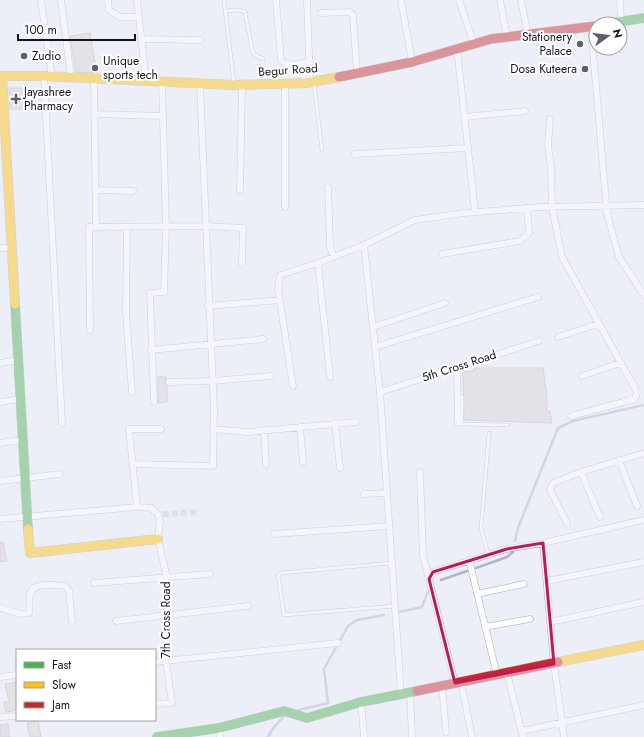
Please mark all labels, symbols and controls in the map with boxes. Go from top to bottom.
scale bar [18,16,135,42]
north arrow [588,16,628,56]
text: 100 m [24,21,57,39]
text: N [609,27,627,40]
place label: Stationery Palace [522,28,573,60]
marker: Stationery Palace [575,39,585,49]
place label: Zudio [32,47,61,65]
marker: Zudio [19,51,29,61]
place label: Unique sports tech [103,52,158,84]
street label: Begur Road [258,59,318,81]
place label: Dosa Kuteera [510,60,577,78]
marker: Unique sports tech [90,63,100,73]
marker: Dosa Kuteera [580,64,590,74]
place label: Jayashree Pharmacy [22,83,74,115]
marker: Jayashree Pharmacy [11,94,21,104]
street label: 5th Cross Road [419,345,499,387]
street label: 7th Cross Road [157,582,175,658]
legend [16,649,156,721]
text: Fast [52,656,71,674]
text: Slow [52,676,77,694]
text: Jam [50,696,70,714]

